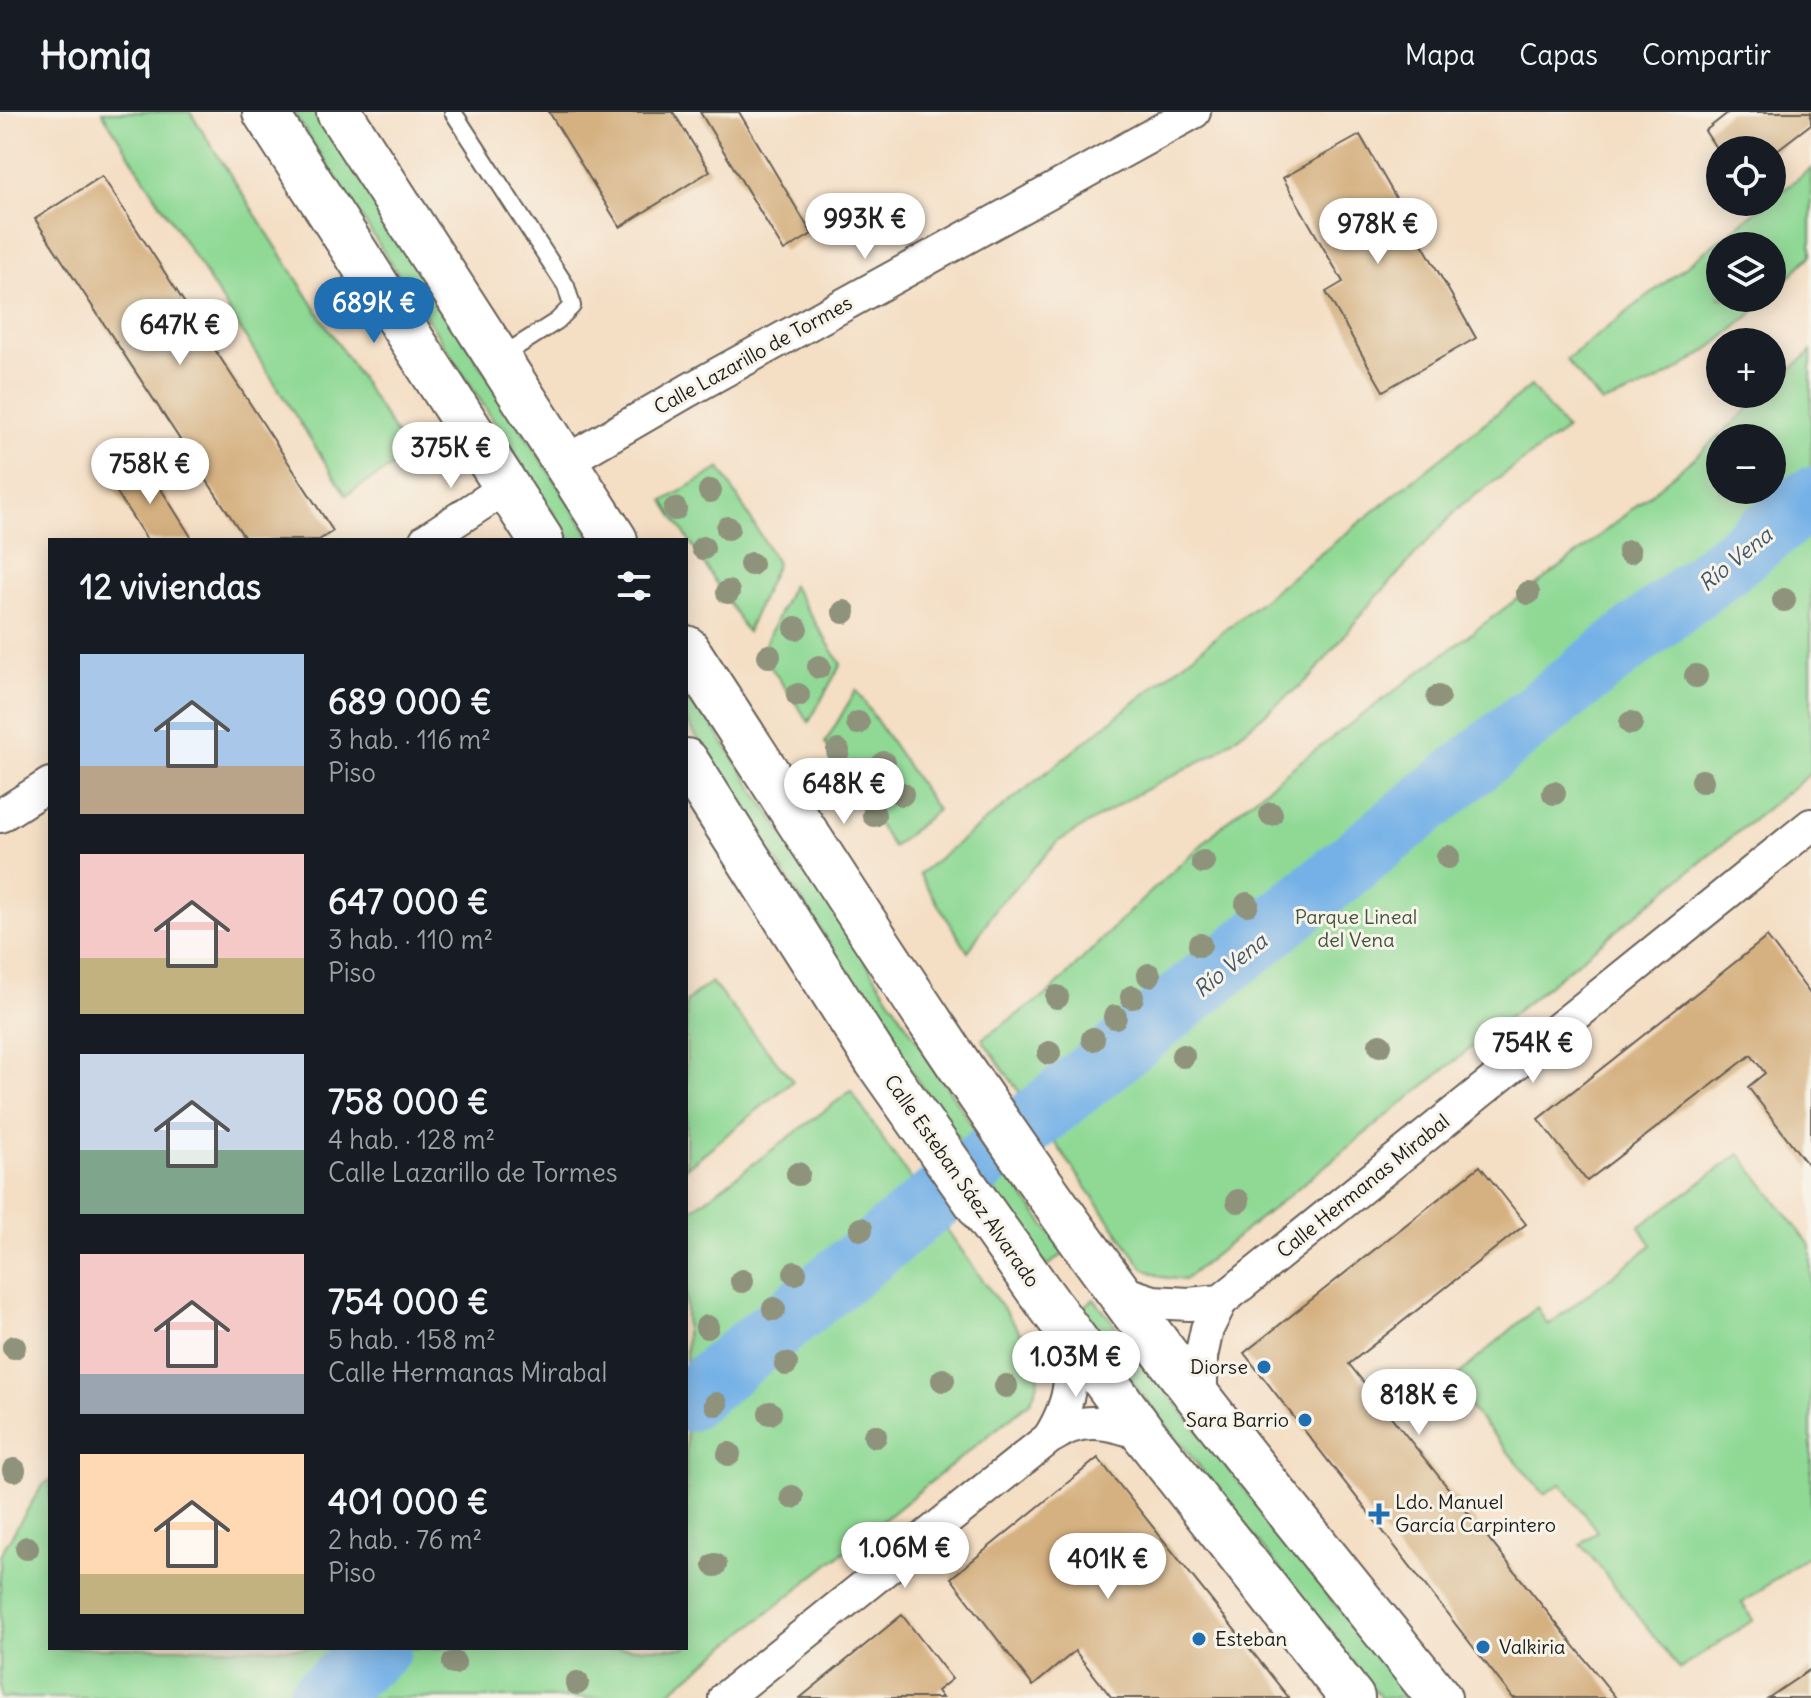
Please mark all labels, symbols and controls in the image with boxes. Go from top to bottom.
text: Homiq [40,32,152,79]
text: Mapa [1405,37,1475,73]
text: Capas [1519,37,1598,73]
text: Compartir [1642,37,1771,73]
map controls [1706,136,1786,504]
button: locate [1706,136,1786,216]
pin: 993K € [800,193,930,261]
pin: 978K € [1313,198,1443,266]
text: 993K € [823,202,907,235]
text: 978K € [1337,207,1419,240]
button: layers [1706,232,1786,312]
pin: 689K € [309,277,439,345]
text: 689K € [332,286,416,319]
street label: Calle Lazarillo de Tormes [649,290,856,419]
pin: 647K € [115,299,245,367]
text: 647K € [139,308,221,341]
button: + [1706,328,1786,408]
pin: 375K € [386,422,516,490]
button: − [1706,424,1786,504]
text: 375K € [410,431,492,464]
pin: 758K € [85,438,215,506]
text: 758K € [109,447,191,480]
water label: Río Vena [1693,520,1779,597]
icon: filters [612,564,656,608]
text: 12 viviendas [80,565,261,608]
text: 689 000 € [328,680,492,723]
icon: home [144,686,240,782]
text: 3 hab. · 116 m² [328,723,491,756]
text: Piso [328,756,376,789]
pin: 648K € [779,758,909,826]
text: 648K € [802,767,886,800]
text: 647 000 € [328,880,489,923]
icon: home [144,886,240,982]
park label: Parque Lineal del Vena [1295,904,1417,952]
text: 3 hab. · 110 m² [328,923,493,956]
water label: Río Vena [1188,926,1274,1003]
text: Piso [328,956,376,989]
pin: 754K € [1468,1017,1598,1085]
text: 754K € [1492,1026,1574,1059]
street label: Calle Esteban Sáez Alvarado [879,1069,1046,1292]
text: 758 000 € [328,1080,489,1123]
icon: home [144,1086,240,1182]
street label: Calle Hermanas Mirabal [1271,1108,1454,1263]
text: 4 hab. · 128 m² [328,1123,495,1156]
text: Calle Lazarillo de Tormes [328,1156,618,1189]
text: 754 000 € [328,1280,489,1323]
icon: home [144,1286,240,1382]
text: 5 hab. · 158 m² [328,1323,496,1356]
pin: 1.03M € [1002,1331,1150,1399]
text: 1.03M € [1030,1340,1122,1373]
place label: Diorse [1190,1354,1248,1379]
text: Calle Hermanas Mirabal [328,1356,607,1389]
marker: Diorse [1255,1358,1273,1376]
pin: 818K € [1354,1369,1484,1437]
text: 818K € [1379,1378,1459,1411]
place label: Sara Barrio [1186,1407,1289,1432]
marker: Sara Barrio [1296,1411,1314,1429]
text: 401 000 € [328,1480,489,1523]
icon: home [144,1486,240,1582]
place label: Ldo. Manuel García Carpintero [1395,1489,1556,1537]
marker: Ldo. Manuel García Carpintero [1370,1505,1388,1523]
pin: 1.06M € [831,1522,979,1590]
text: 2 hab. · 76 m² [328,1523,482,1556]
text: 1.06M € [859,1531,951,1564]
pin: 401K € [1043,1533,1173,1601]
text: 401K € [1067,1542,1149,1575]
text: Piso [328,1556,376,1589]
place label: Esteban [1215,1626,1287,1651]
marker: Esteban [1190,1630,1208,1648]
place label: Valkiria [1499,1634,1565,1659]
marker: Valkiria [1474,1638,1492,1656]

